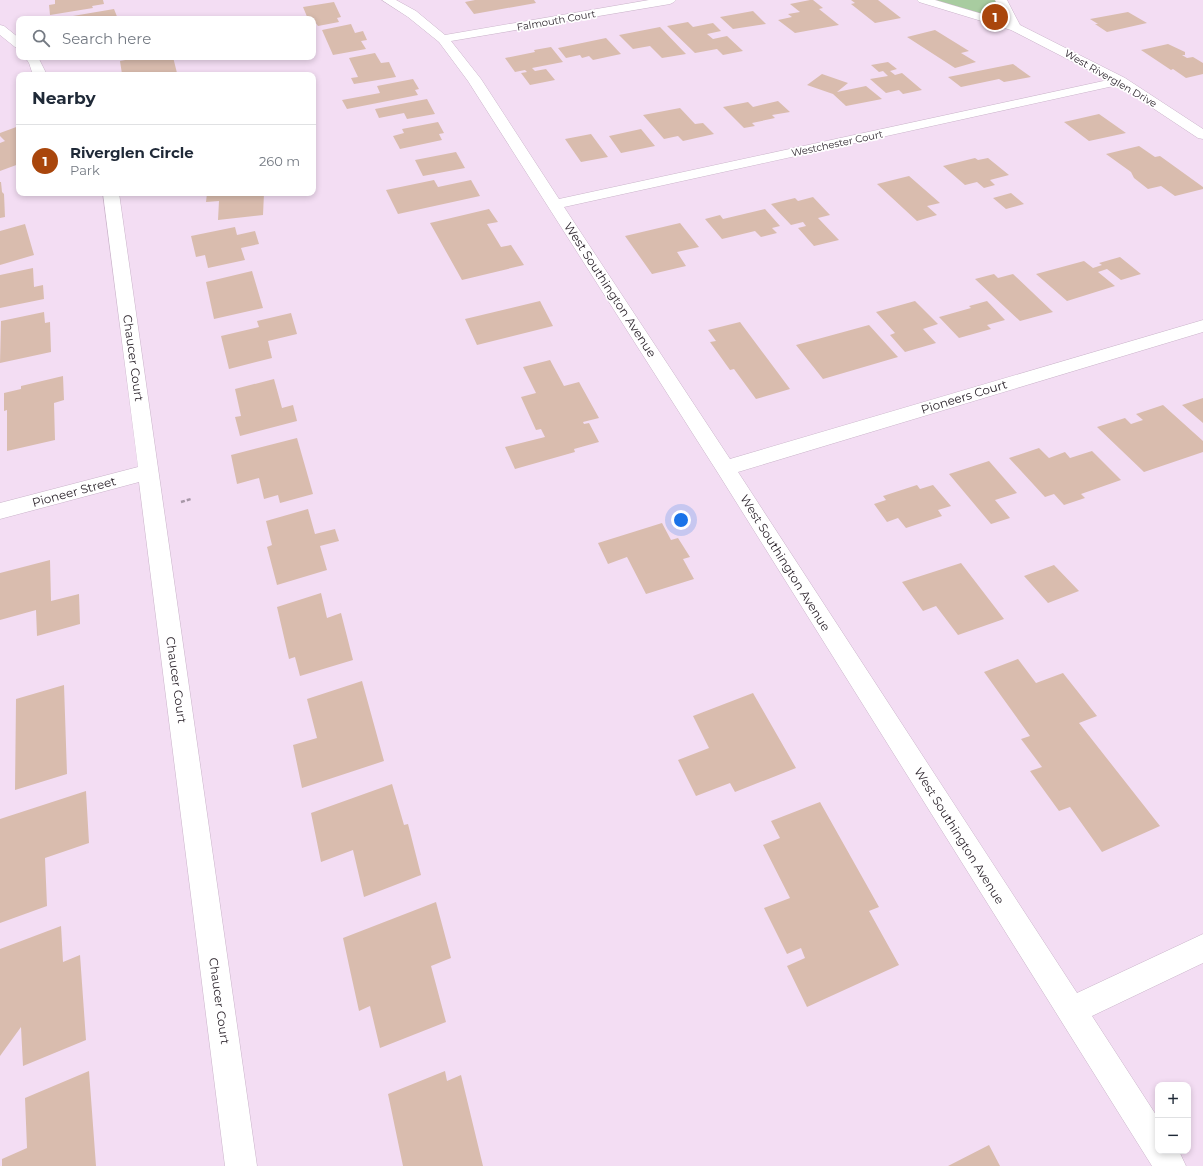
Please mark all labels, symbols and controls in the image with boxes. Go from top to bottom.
pin: 1 [982,2,1008,32]
street label: Falmouth Court [516,7,597,34]
search box [16,16,316,60]
icon: search [30,27,52,49]
text: Search here [62,29,151,48]
street label: West Riverglen Drive [1062,47,1159,110]
text: Nearby [32,88,96,108]
street label: Westchester Court [790,127,884,160]
text: Riverglen Circle [70,143,194,162]
text: 1 [42,153,48,169]
text: 260 m [259,153,300,169]
text: Park [70,162,100,178]
street label: West Southington Avenue [561,219,660,360]
street label: Chaucer Court [120,314,147,402]
street label: Pioneers Court [919,376,1009,417]
street label: Pioneer Street [30,473,118,510]
street label: West Southington Avenue [737,492,834,634]
your location [671,510,691,530]
street label: Chaucer Court [163,636,190,724]
street label: West Southington Avenue [911,765,1008,907]
street label: Chaucer Court [206,957,233,1045]
map controls [1155,1082,1191,1154]
button: + [1155,1082,1191,1118]
button: − [1155,1118,1191,1154]

